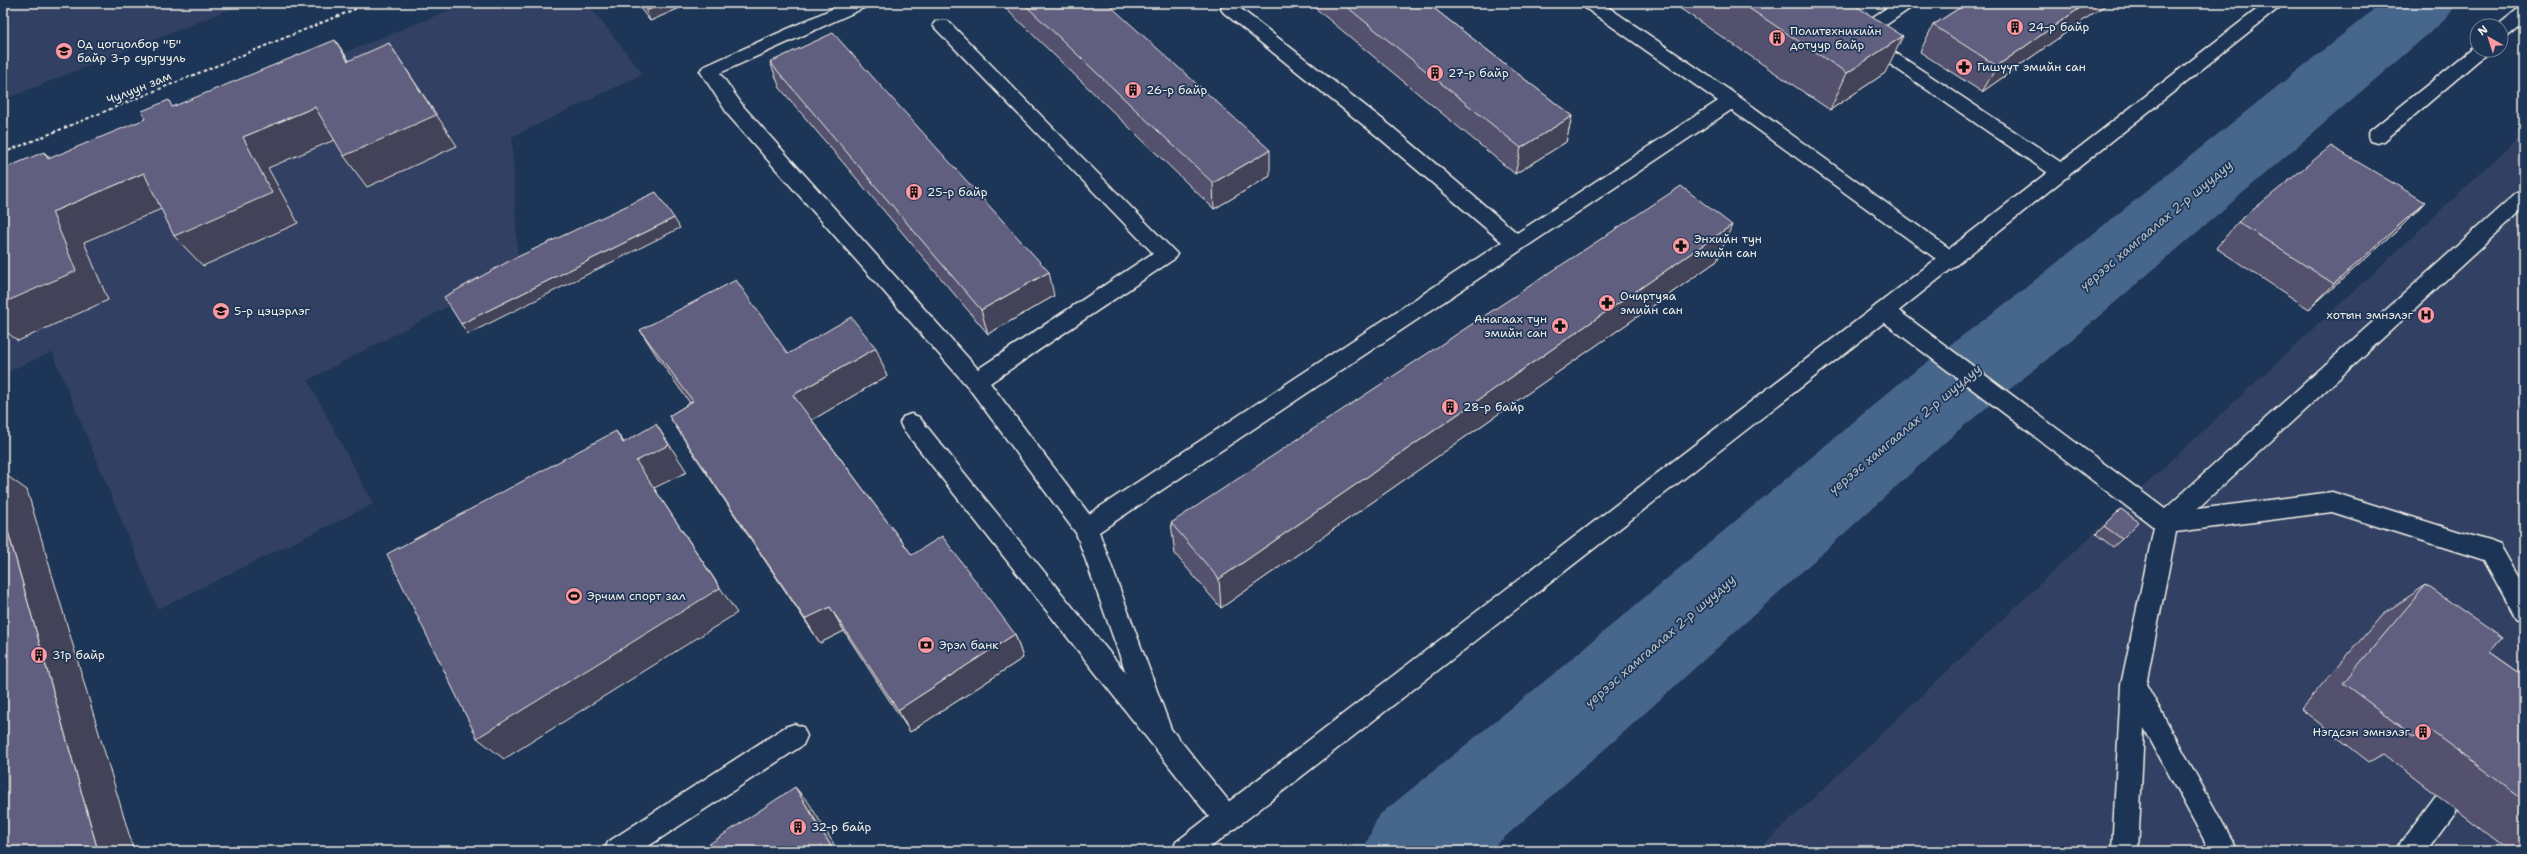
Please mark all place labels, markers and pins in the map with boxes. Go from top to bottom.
building icon: 24-р байр [2005,17,2025,37]
place label: 24-р байр [2028,19,2089,35]
place label: Политехникийн дотуур байр [1790,23,1882,53]
building icon: Политехникийн дотуур байр [1767,28,1787,48]
place label: Од цогцолбор "Б" байр 3-р сургууль [77,36,186,66]
school or university icon: Од цогцолбор "Б" байр 3-р сургууль [54,41,74,61]
pharmacy icon: Гишүүт эмийн сан [1954,57,1974,77]
place label: Гишүүт эмийн сан [1977,59,2086,75]
building icon: 27-р байр [1425,63,1445,83]
place label: 27-р байр [1448,65,1509,81]
building icon: 26-р байр [1123,80,1143,100]
place label: 26-р байр [1146,82,1207,98]
building icon: 25-р байр [904,182,924,202]
place label: 25-р байр [927,184,988,200]
place label: Энхийн тун эмийн сан [1694,231,1762,261]
pharmacy icon: Энхийн тун эмийн сан [1671,236,1691,256]
place label: Очиртуяа эмийн сан [1620,288,1683,318]
pharmacy icon: Очиртуяа эмийн сан [1597,293,1617,313]
school or university icon: 5-р цэцэрлэг [211,301,231,321]
place label: 5-р цэцэрлэг [234,303,310,319]
hospital icon: хотын эмнэлэг [2416,305,2436,325]
place label: хотын эмнэлэг [2327,307,2414,323]
place label: Анагаах тун эмийн сан [1474,311,1547,341]
pharmacy icon: Анагаах тун эмийн сан [1550,316,1570,336]
building icon: 28-р байр [1440,397,1460,417]
place label: 28-р байр [1463,399,1525,415]
sports icon: Эрчим спорт зал [564,586,584,606]
place label: Эрчим спорт зал [587,588,686,604]
bank icon: Эрэл банк [916,635,936,655]
place label: Эрэл банк [939,637,999,653]
building icon: 31р байр [29,645,49,665]
place label: 31р байр [52,647,105,663]
building icon: Нэгдсэн эмнэлэг [2413,722,2433,742]
place label: Нэгдсэн эмнэлэг [2313,724,2411,740]
building icon: 32-р байр [788,817,808,837]
place label: 32-р байр [811,819,872,835]

